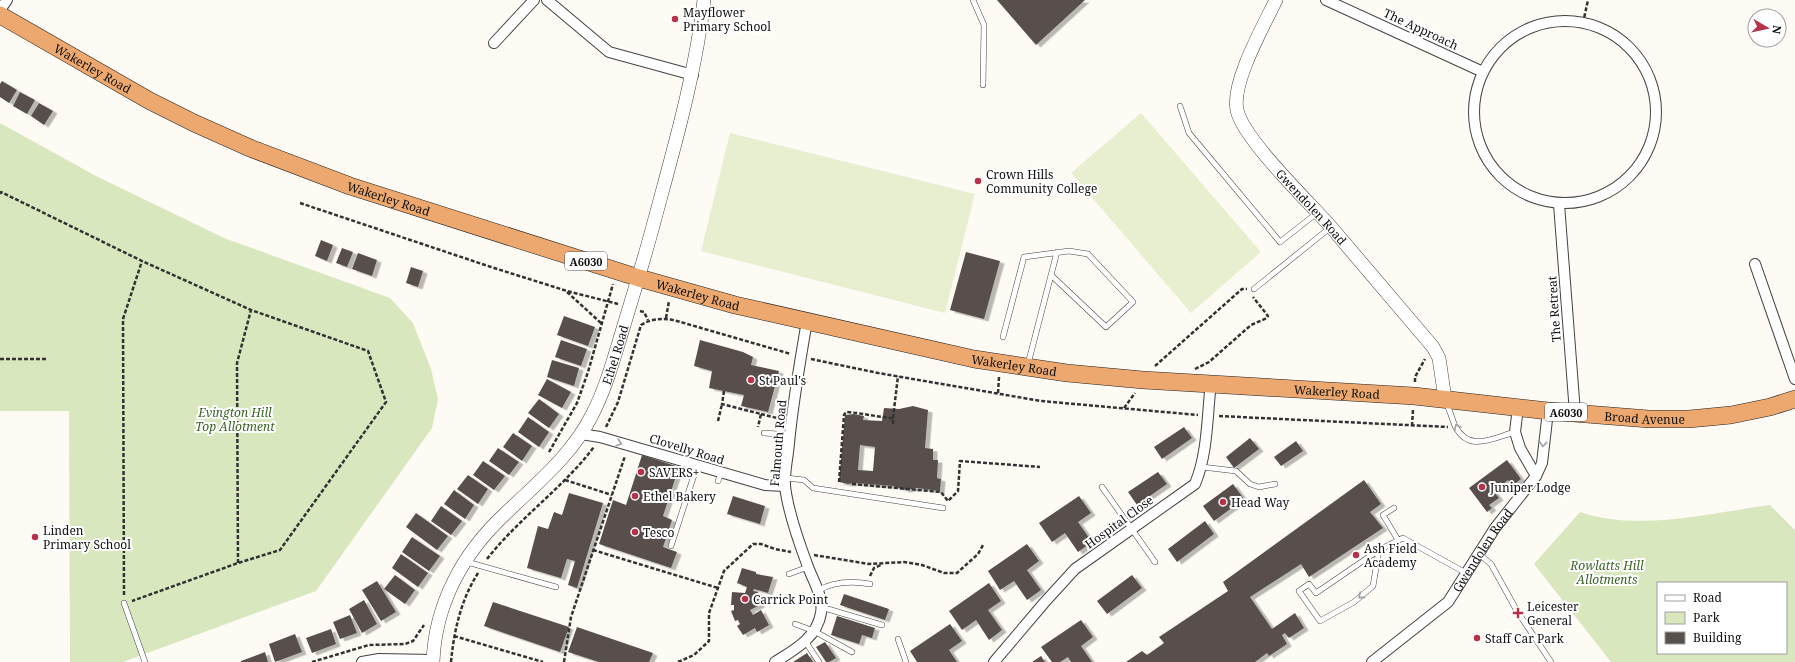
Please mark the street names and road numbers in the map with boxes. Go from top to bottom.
street label: The Approach [1381,4,1461,54]
street label: Wakerley Road [51,39,135,97]
street label: Gwendolen Road [1272,165,1351,249]
street label: Wakerley Road [345,177,433,220]
road number: A6030 [565,252,607,270]
street label: Wakerley Road [654,275,742,314]
street label: The Retreat [1543,275,1565,343]
street label: Ethel Road [597,322,632,387]
street label: Wakerley Road [970,350,1059,380]
street label: Wakerley Road [1293,380,1381,403]
street label: Falmouth Road [766,398,790,487]
road number: A6030 [1545,403,1587,421]
street label: Broad Avenue [1604,407,1685,428]
street label: Clovelly Road [647,430,727,469]
street label: Hospital Close [1081,491,1157,553]
street label: Gwendolen Road [1448,504,1516,595]

